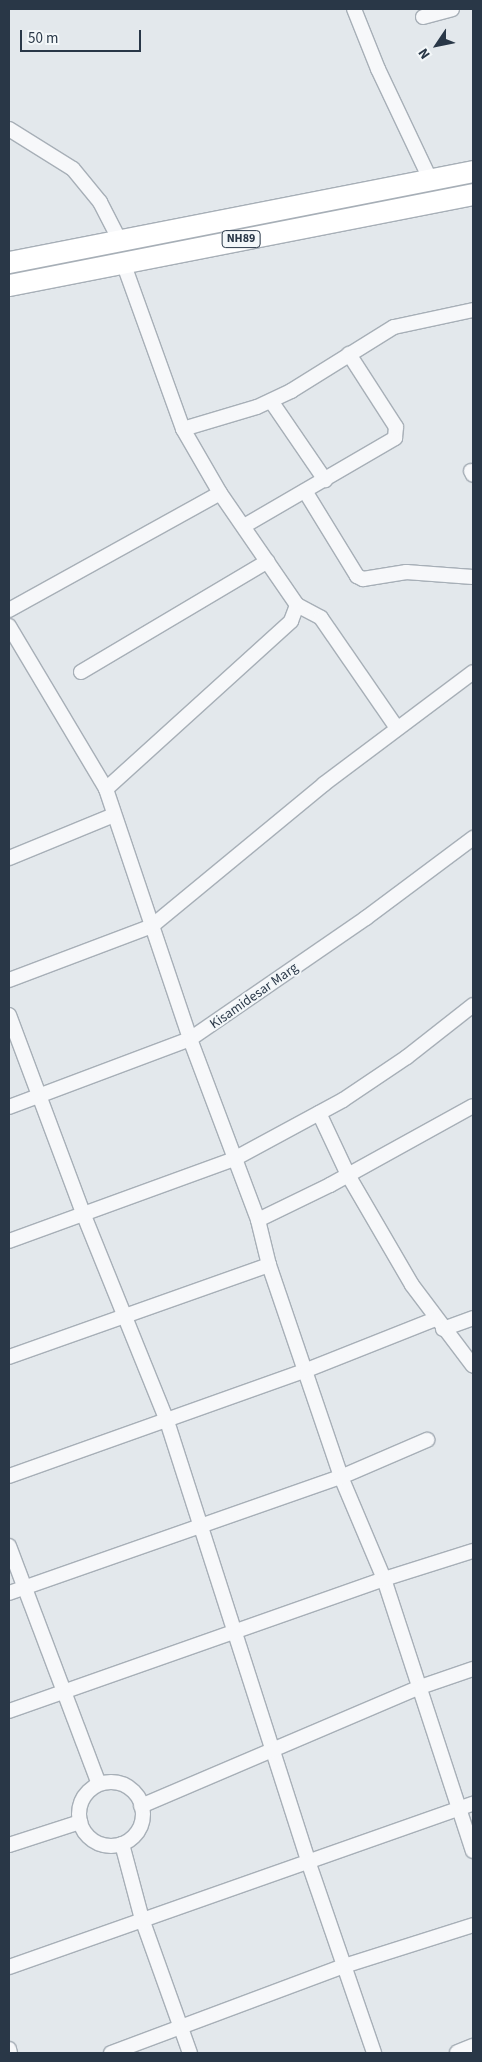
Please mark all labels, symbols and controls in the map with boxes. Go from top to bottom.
scale bar [22,20,144,52]
north arrow [412,20,462,70]
text: 50 m [28,28,58,49]
text: N [414,44,435,63]
road number: NH89 [221,230,261,248]
street label: Kisamidesar Marg [207,959,301,1033]

